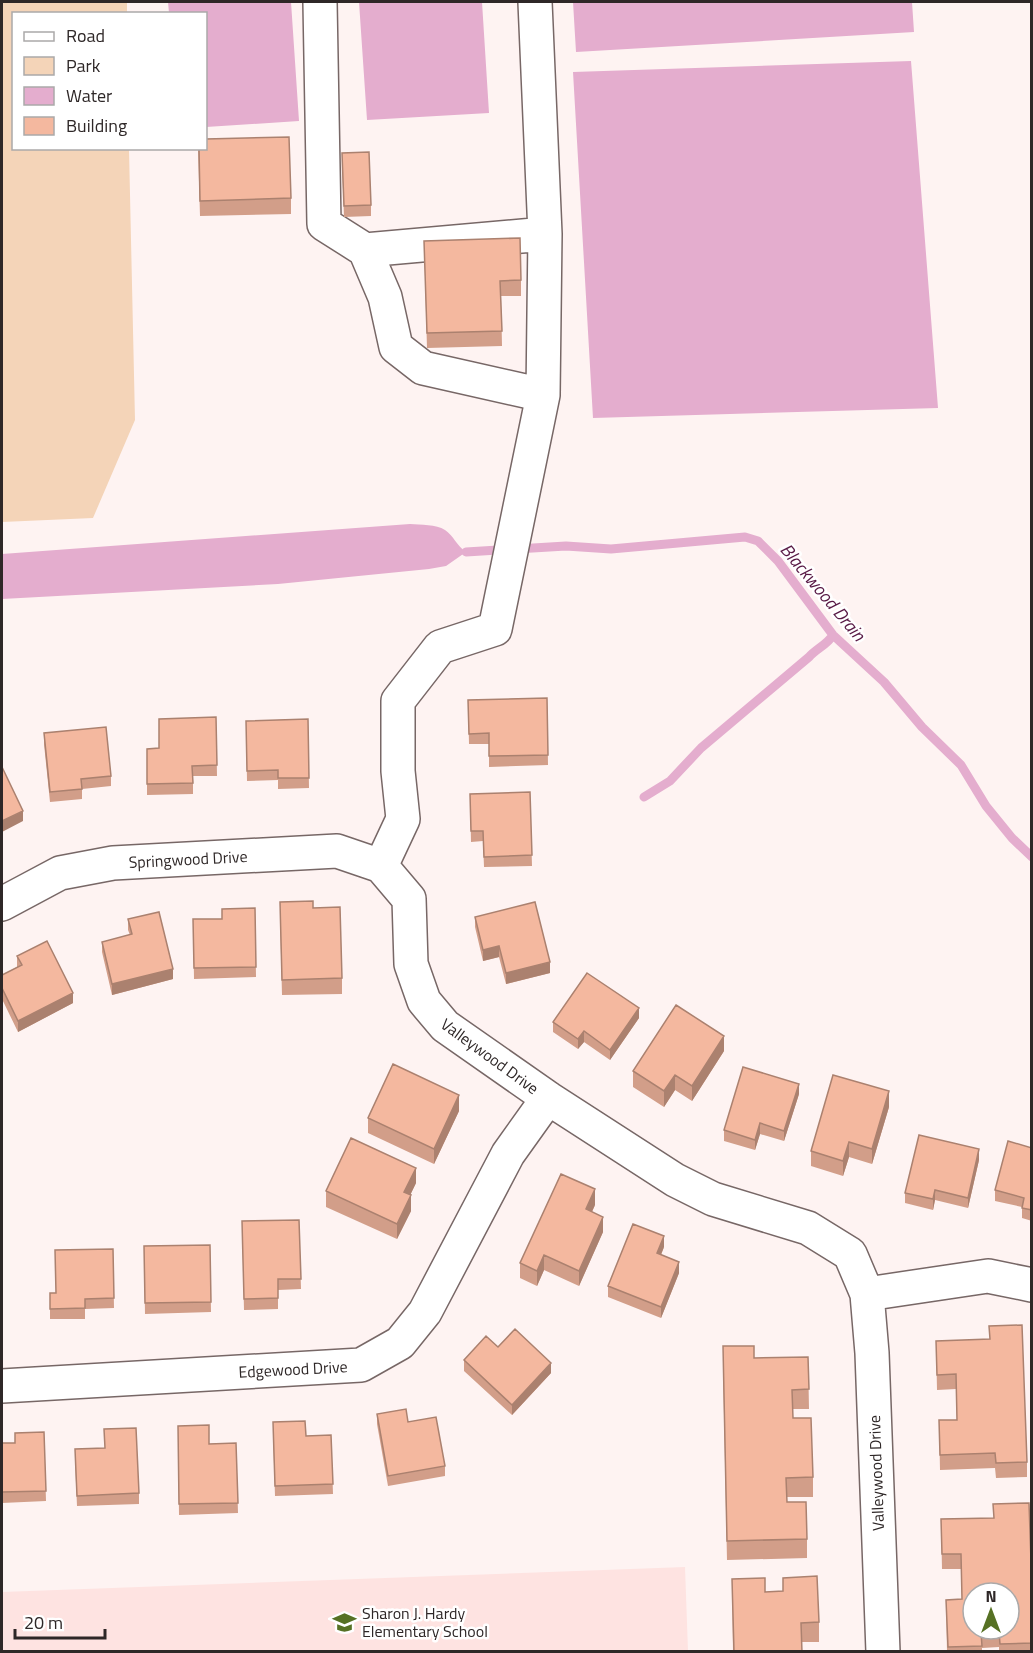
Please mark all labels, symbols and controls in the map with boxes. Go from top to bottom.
legend [12,12,207,150]
text: Road [66,22,105,49]
text: Park [66,52,101,79]
text: Water [66,82,112,109]
text: Building [66,112,127,139]
water label: Blackwood Drain [774,537,873,648]
street label: Springwood Drive [128,844,248,874]
street label: Valleywood Drive [436,1012,544,1100]
street label: Edgewood Drive [238,1354,348,1384]
street label: Valleywood Drive [862,1415,890,1531]
north arrow [961,1581,1021,1641]
text: N [985,1584,997,1608]
place label: Sharon J. Hardy Elementary School [362,1601,488,1643]
scale bar [15,1602,105,1640]
text: 20 m [24,1609,63,1636]
school or university icon: Sharon J. Hardy Elementary School [331,1609,357,1635]

